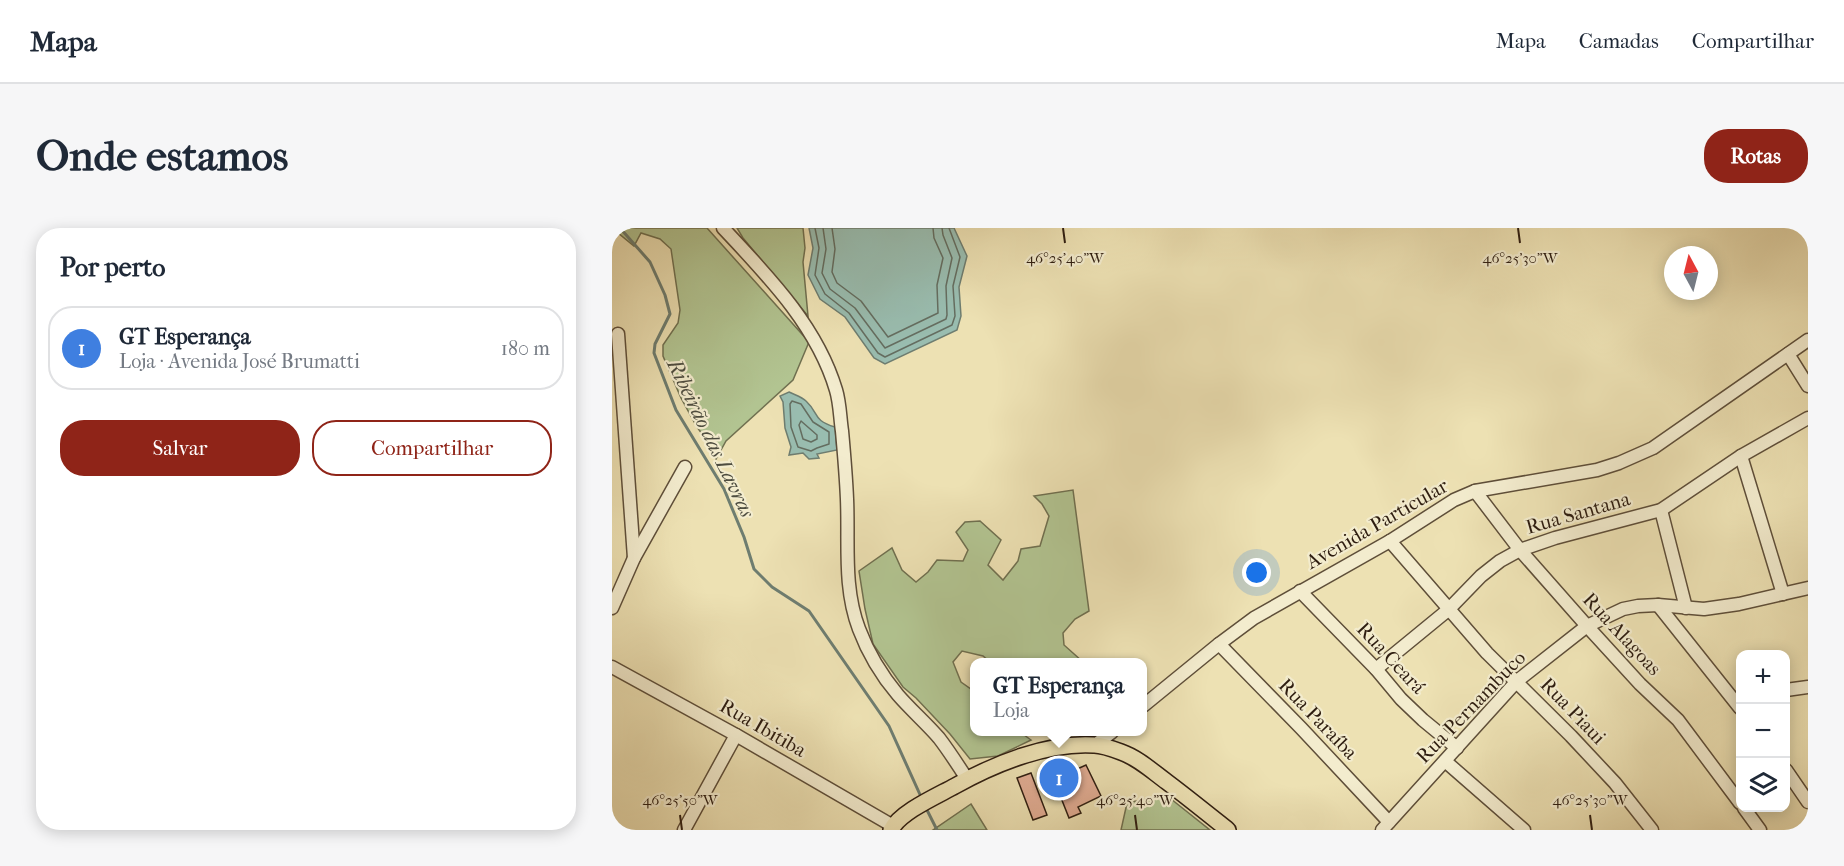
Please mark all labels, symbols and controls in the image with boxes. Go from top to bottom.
text: Mapa [30,25,97,58]
text: Mapa [1496,29,1546,53]
text: Camadas [1579,29,1659,53]
text: Compartilhar [1692,29,1814,53]
button: Rotas [1704,129,1808,183]
text: Onde estamos [36,132,288,181]
north arrow [1664,246,1718,300]
text: 46°25'40"W [1026,249,1105,267]
text: 46°25'30"W [1483,249,1559,267]
text: Por perto [60,252,165,283]
text: GT Esperança [119,324,251,350]
text: 1 [78,337,85,360]
text: 180 m [501,337,550,360]
text: Loja · Avenida José Brumatti [119,350,360,373]
water label: Ribeirão das Lavras [661,353,760,522]
button: Salvar [60,420,300,476]
button: Compartilhar [312,420,552,476]
street label: Avenida Particular [1301,474,1452,574]
street label: Rua Santana [1523,487,1633,539]
your location [1242,558,1271,587]
street label: Rua Alagoas [1578,588,1666,680]
street label: Rua Ceará [1352,617,1430,699]
street label: Rua Pernambuco [1412,646,1530,768]
map controls [1736,650,1790,812]
button: + [1736,650,1790,704]
popup [970,658,1147,736]
text: GT Esperança [993,673,1124,699]
street label: Rua Piaui [1536,673,1610,749]
street label: Rua Paraíba [1274,674,1363,765]
street label: Rua Ibitiba [716,694,811,762]
text: Loja [993,699,1029,722]
button: − [1736,704,1790,758]
pin: 1 [1040,756,1078,800]
button: layers [1736,758,1790,812]
text: 46°25'50"W [642,791,719,809]
text: 46°25'40"W [1096,791,1175,809]
text: 46°25'30"W [1553,791,1629,809]

